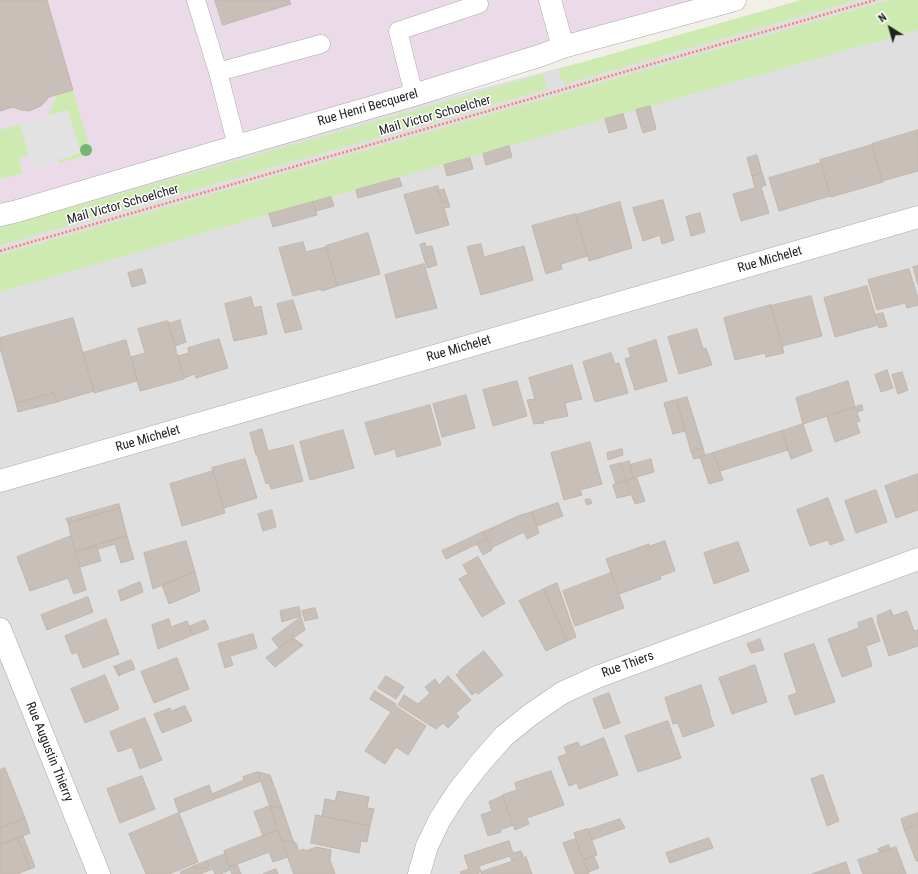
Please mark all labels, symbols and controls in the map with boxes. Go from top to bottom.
north arrow [870,8,910,48]
text: N [876,11,889,25]
street label: Rue Henri Becquerel [316,86,420,130]
street label: Mail Victor Schoelcher [377,93,493,139]
street label: Mail Victor Schoelcher [65,182,181,228]
street label: Rue Michelet [736,243,804,277]
street label: Rue Michelet [425,332,493,366]
street label: Rue Michelet [114,422,182,456]
street label: Rue Thiers [600,648,656,682]
street label: Rue Augustin Thierry [22,700,76,804]

